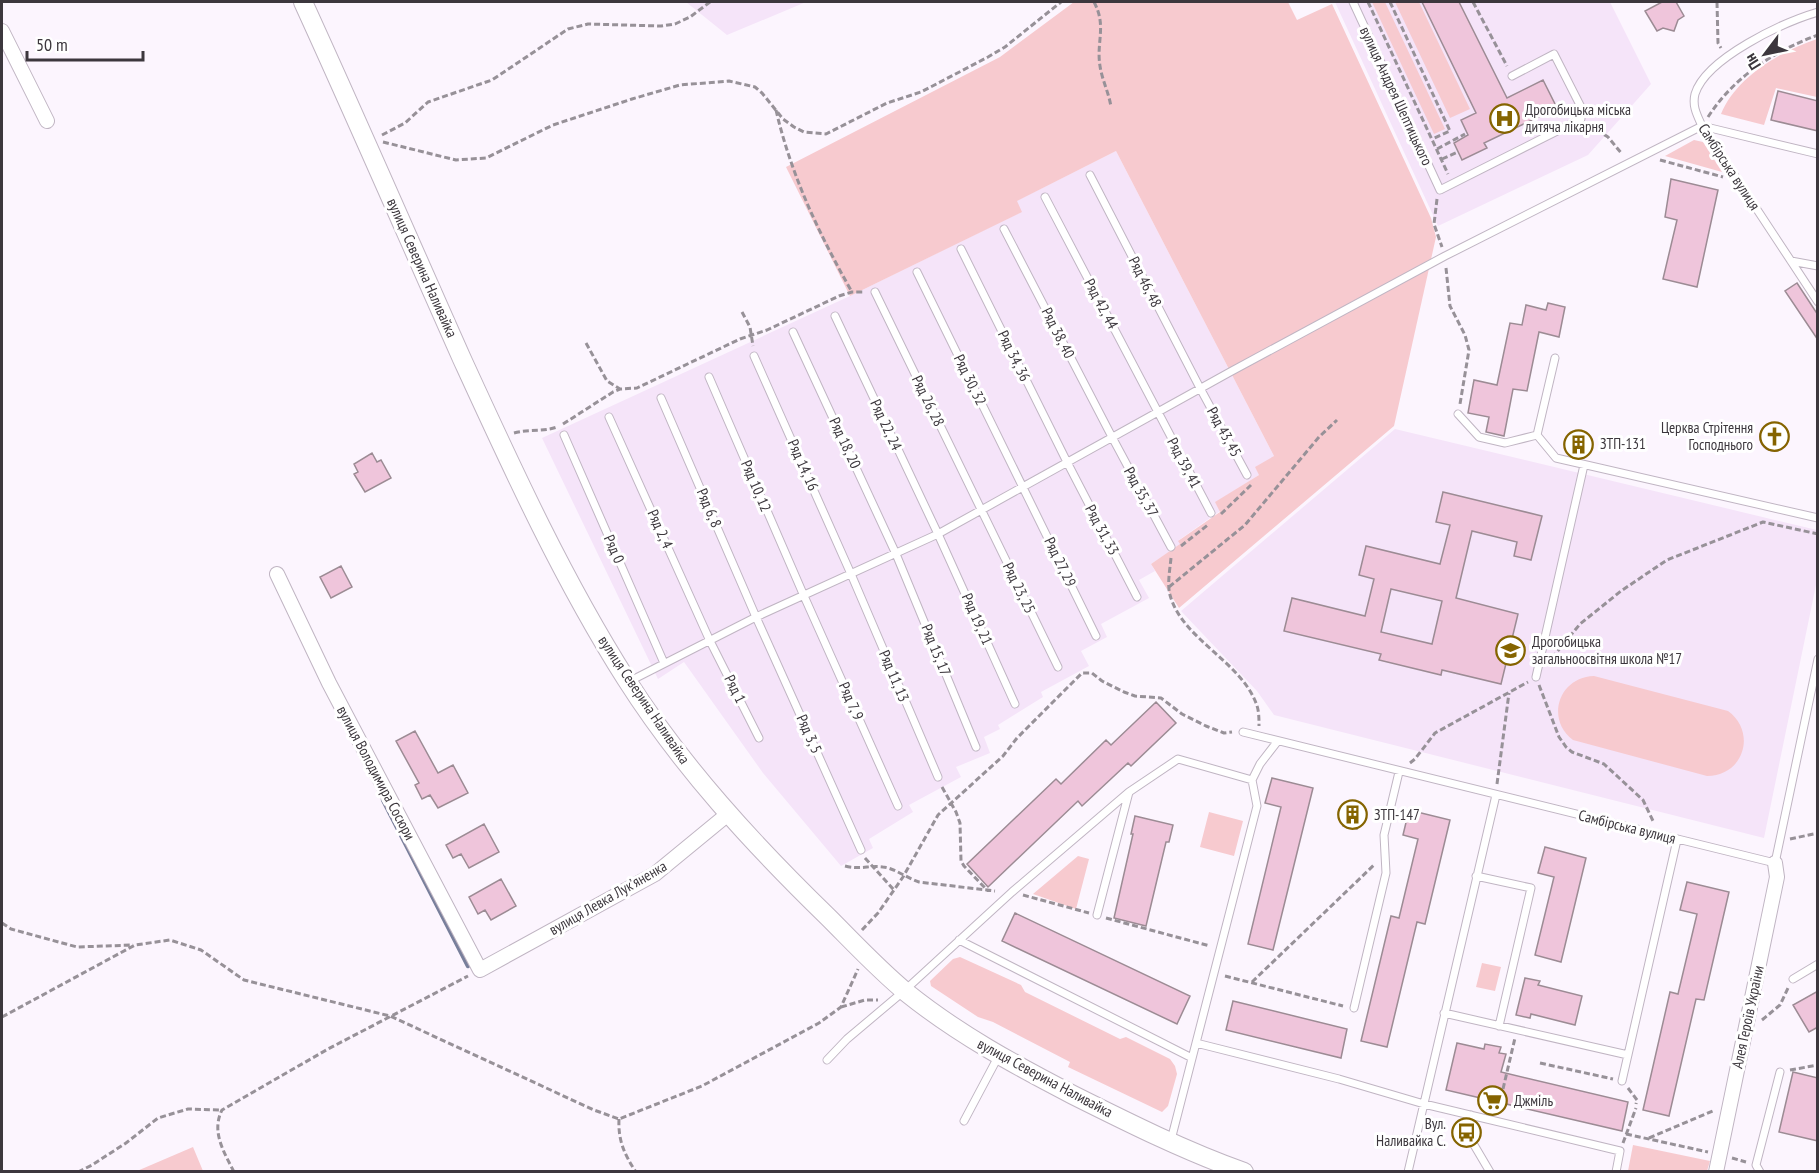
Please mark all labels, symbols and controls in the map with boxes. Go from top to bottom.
street label: вулиця Андрея Шептицького [1356,23,1437,168]
scale bar [27,24,142,62]
north arrow [1735,24,1795,84]
text: 50 m [36,33,68,56]
text: Пн [1740,50,1765,74]
place label: Дрогобицька міська дитяча лікарня [1525,100,1631,136]
hospital icon: Дрогобицька міська дитяча лікарня [1488,103,1520,135]
street label: Самбірська вулиця [1694,120,1765,214]
street label: вулиця Северина Наливайка [383,195,462,340]
street label: Ряд 46, 48 [1125,253,1166,310]
street label: Ряд 42, 44 [1080,275,1123,332]
street label: Ряд 38, 40 [1038,304,1079,362]
street label: Ряд 34, 36 [994,327,1035,385]
street label: Ряд 30, 32 [950,351,991,408]
street label: Ряд 26, 28 [908,372,949,429]
street label: Ряд 22, 24 [866,396,907,454]
street label: Ряд 43, 45 [1203,403,1246,460]
street label: Ряд 18, 20 [825,414,866,472]
place label: Церква Стрітення Господнього [1661,418,1753,454]
church icon: Церква Стрітення Господнього [1758,421,1790,453]
building icon: ЗТП-131 [1563,428,1595,460]
street label: Ряд 39, 41 [1163,434,1206,491]
place label: ЗТП-131 [1600,434,1646,453]
street label: Ряд 14, 16 [784,436,823,494]
street label: Ряд 10, 12 [737,457,776,515]
street label: Ряд 35, 37 [1120,463,1163,520]
street label: Ряд 6, 8 [693,485,726,530]
street label: Ряд 31, 33 [1081,501,1124,558]
street label: Ряд 2, 4 [643,506,678,552]
street label: Ряд 0 [600,532,629,566]
street label: Ряд 27, 29 [1040,534,1081,590]
street label: Ряд 23, 25 [999,559,1040,616]
street label: Ряд 19, 21 [958,590,997,647]
street label: Ряд 15, 17 [917,621,955,679]
street label: вулиця Северина Наливайка [594,632,694,767]
place label: Дрогобицька загальноосвітня школа №17 [1532,632,1682,668]
school or university icon: Дрогобицька загальноосвітня школа №17 [1495,635,1527,667]
street label: Ряд 11, 13 [875,647,914,705]
street label: Ряд 1 [720,671,751,706]
street label: Ряд 7, 9 [835,679,868,723]
street label: вулиця Володимира Сосюри [333,702,420,843]
street label: Ряд 3, 5 [792,711,826,756]
building icon: ЗТП-147 [1337,799,1369,831]
place label: ЗТП-147 [1374,805,1420,824]
street label: Самбірська вулиця [1577,805,1678,848]
street label: вулиця Левка Лукʼяненка [546,856,670,939]
street label: Алея Героїв України [1727,964,1768,1070]
street label: вулиця Северина Наливайка [974,1034,1116,1121]
supermarket icon: Джміль [1477,1085,1509,1117]
place label: Джміль [1514,1091,1553,1110]
place label: Вул. Наливайка С. [1376,1114,1446,1150]
bus stop icon: Вул. Наливайка С. [1451,1117,1483,1149]

